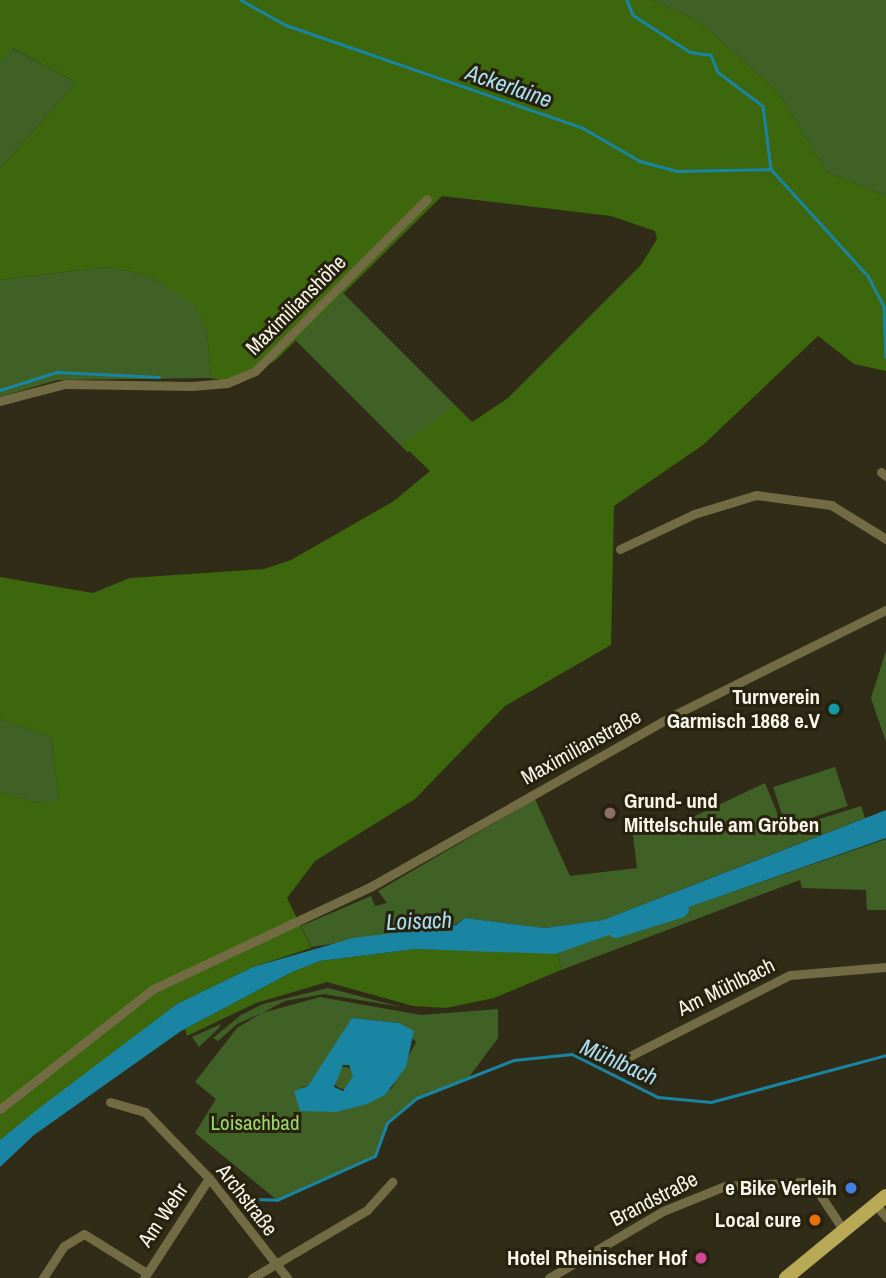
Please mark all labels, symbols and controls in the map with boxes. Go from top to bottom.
water label: Ackerlaine [462,58,556,114]
street label: Maximilianshöhe [241,250,351,360]
place label: Turnverein Garmisch 1868 e.V [667,684,820,734]
marker: Turnverein Garmisch 1868 e.V [826,701,842,717]
street label: Maximilianstraße [517,704,645,790]
place label: Grund- und Mittelschule am Gröben [624,788,819,838]
marker: Grund- und Mittelschule am Gröben [602,805,618,821]
water label: Loisach [386,906,452,936]
street label: Am Mühlbach [673,953,779,1021]
water label: Mühlbach [576,1033,662,1091]
park label: Loisachbad [210,1110,300,1136]
street label: Archstraße [211,1159,283,1241]
street label: Brandstraße [606,1166,702,1232]
place label: e Bike Verleih [725,1175,837,1201]
street label: Am Wehr [133,1178,193,1252]
marker: e Bike Verleih [843,1180,859,1196]
place label: Local cure [715,1207,801,1233]
marker: Local cure [807,1212,823,1228]
place label: Hotel Rheinischer Hof [507,1245,687,1271]
marker: Hotel Rheinischer Hof [693,1250,709,1266]

